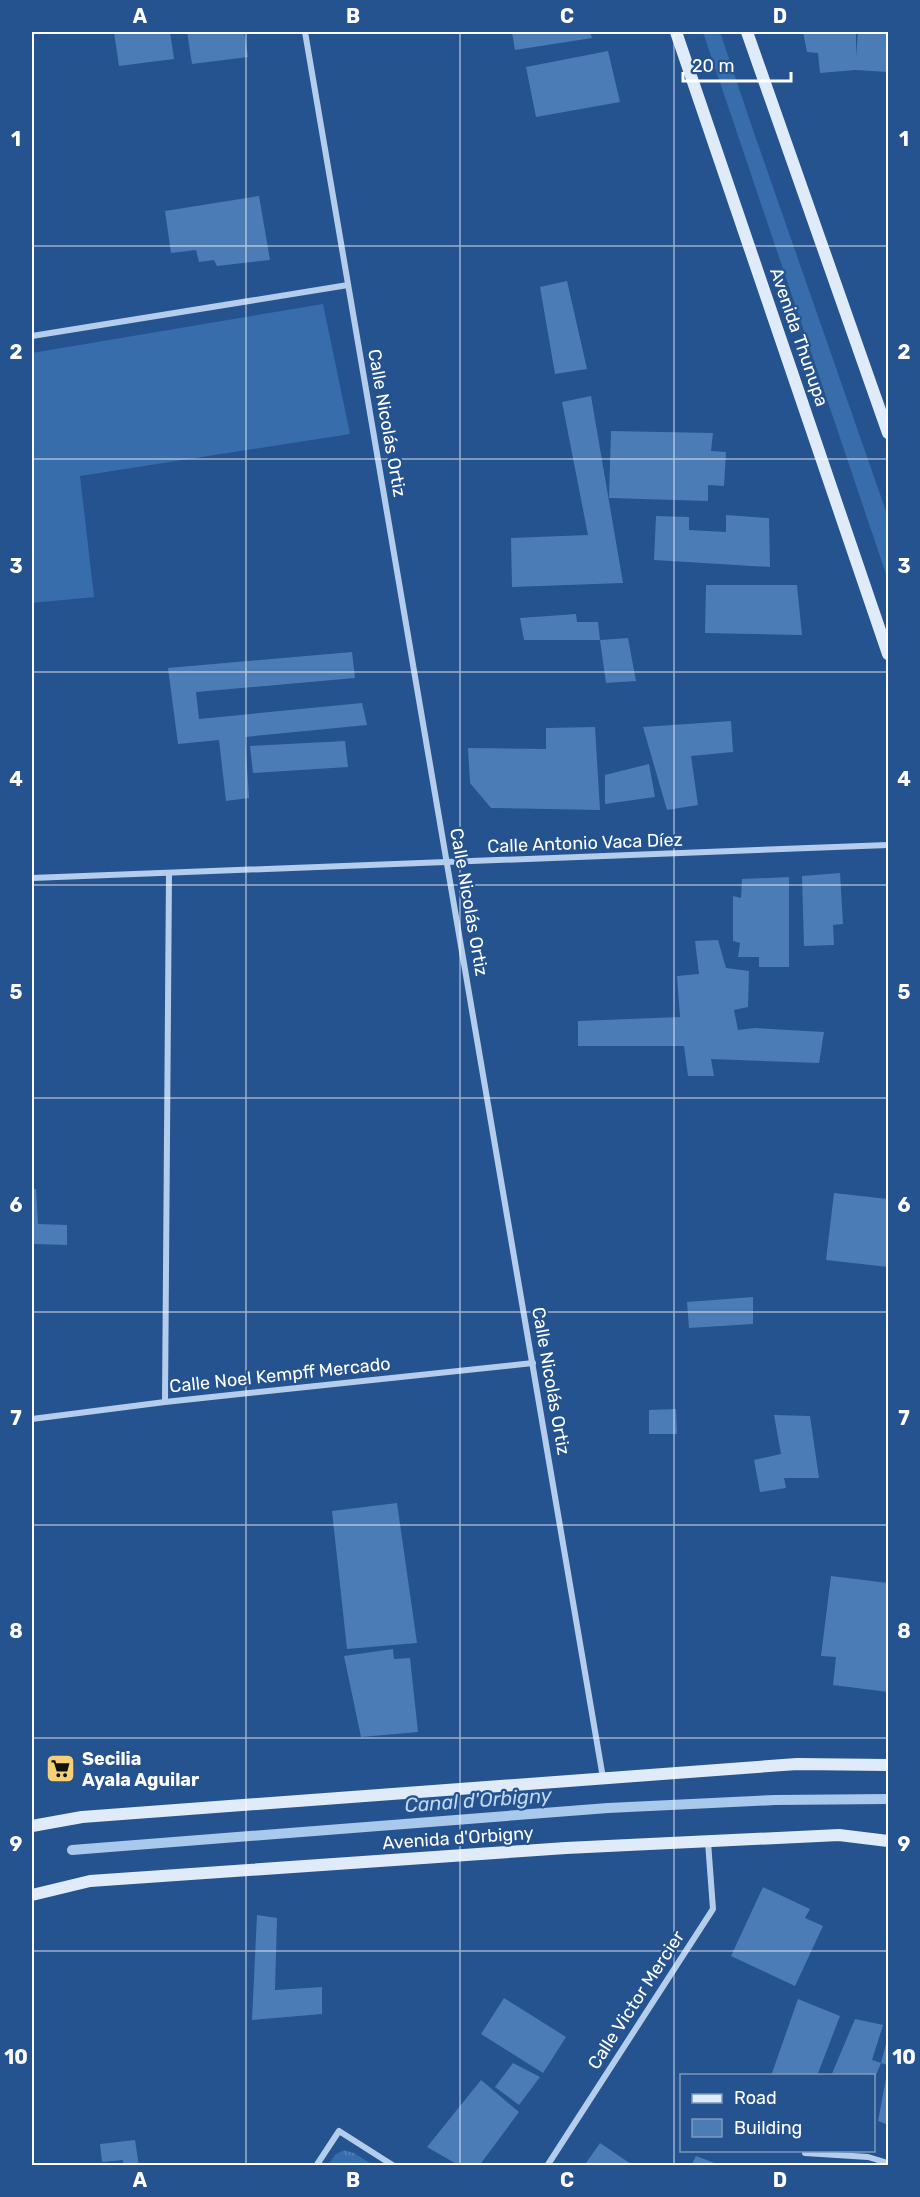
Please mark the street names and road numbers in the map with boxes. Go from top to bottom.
street label: Avenida Thunupa [765,265,833,409]
street label: Calle Nicolás Ortiz [363,347,411,499]
street label: Calle Nicolás Ortiz [445,826,493,978]
street label: Calle Antonio Vaca Díez [487,829,683,857]
street label: Calle Nicolás Ortiz [527,1305,575,1457]
street label: Calle Noel Kempff Mercado [168,1352,392,1398]
street label: Avenida d'Orbigny [382,1822,534,1854]
street label: Calle Victor Mercier [583,1926,689,2074]

